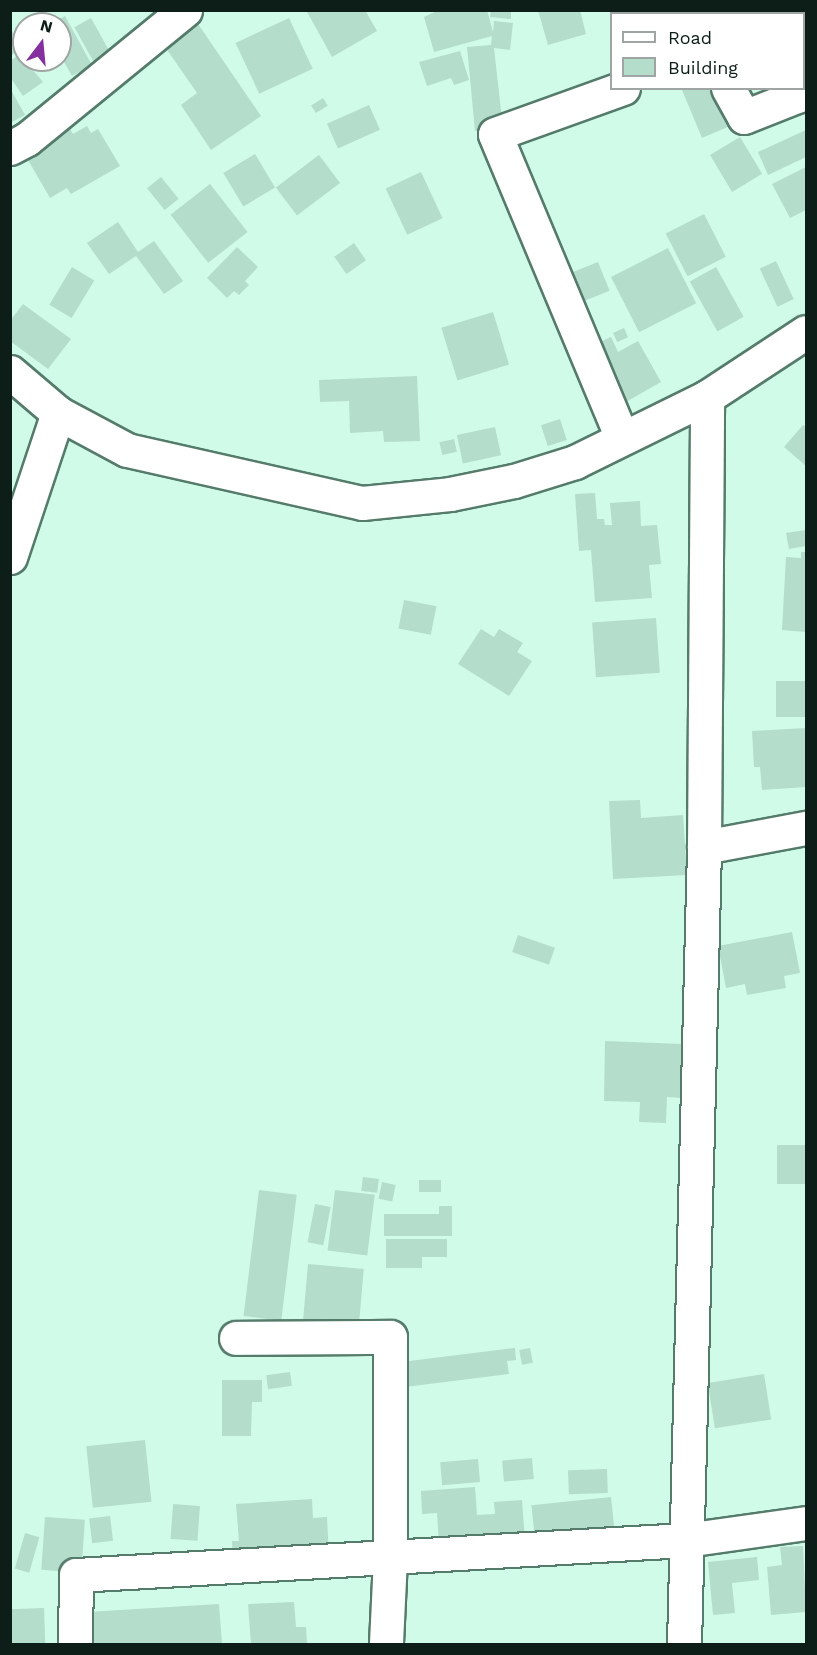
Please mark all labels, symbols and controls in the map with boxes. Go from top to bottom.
north arrow [12,12,72,72]
legend [610,12,805,90]
text: N [38,15,55,37]
text: Road [668,27,712,48]
text: Building [668,57,738,78]

